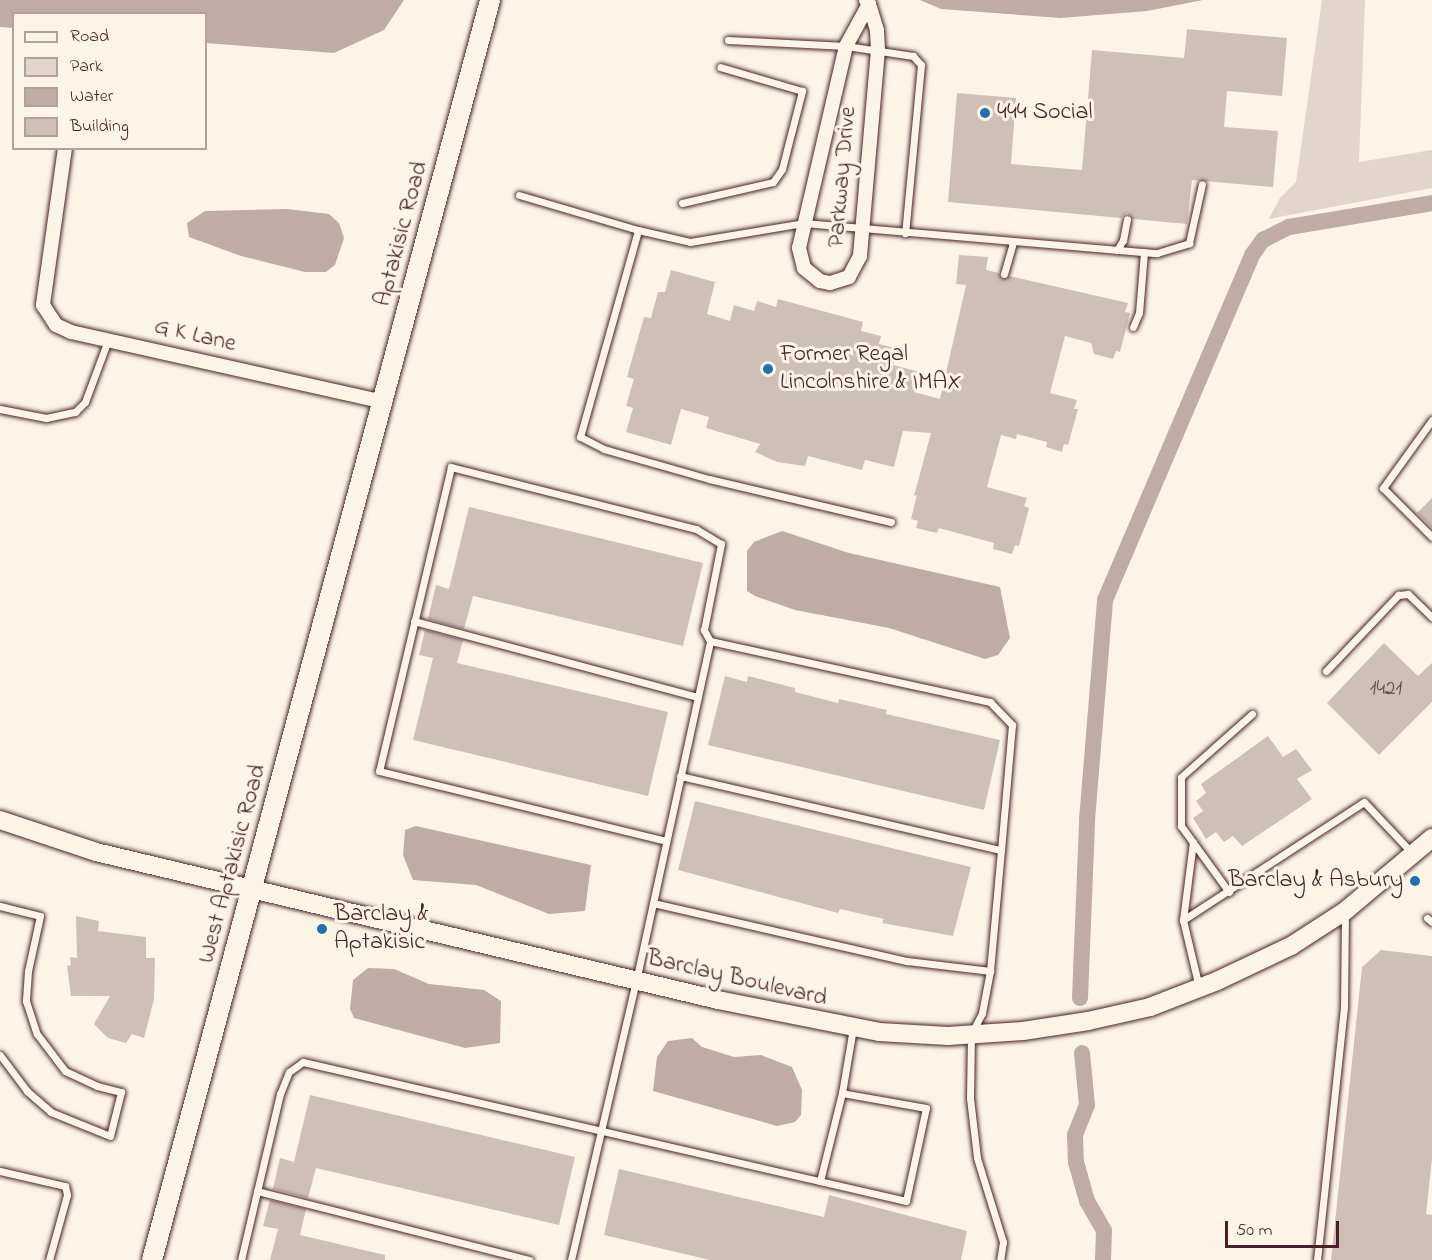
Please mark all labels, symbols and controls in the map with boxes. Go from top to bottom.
legend [12,12,207,150]
text: Road [70,24,109,50]
text: Park [70,54,103,80]
text: Water [70,84,113,110]
place label: 444 Social [997,99,1093,127]
street label: Parkway Drive [822,105,864,249]
marker: 444 Social [978,106,992,120]
text: Building [70,114,129,140]
street label: Aptakisic Road [369,158,435,310]
street label: G K Lane [151,313,239,359]
place label: Former Regal Lincolnshire & IMAX [780,341,961,397]
marker: Former Regal Lincolnshire & IMAX [761,362,775,376]
house number: 1421 [1370,676,1402,702]
street label: West Aptakisic Road [193,761,273,967]
place label: Barclay & Asbury [1228,867,1403,895]
marker: Barclay & Asbury [1408,874,1422,888]
place label: Barclay & Aptakisic [334,901,429,957]
marker: Barclay & Aptakisic [315,922,329,936]
street label: Barclay Boulevard [644,944,830,1014]
scale bar [1228,1209,1342,1247]
text: 50 m [1236,1218,1273,1244]

